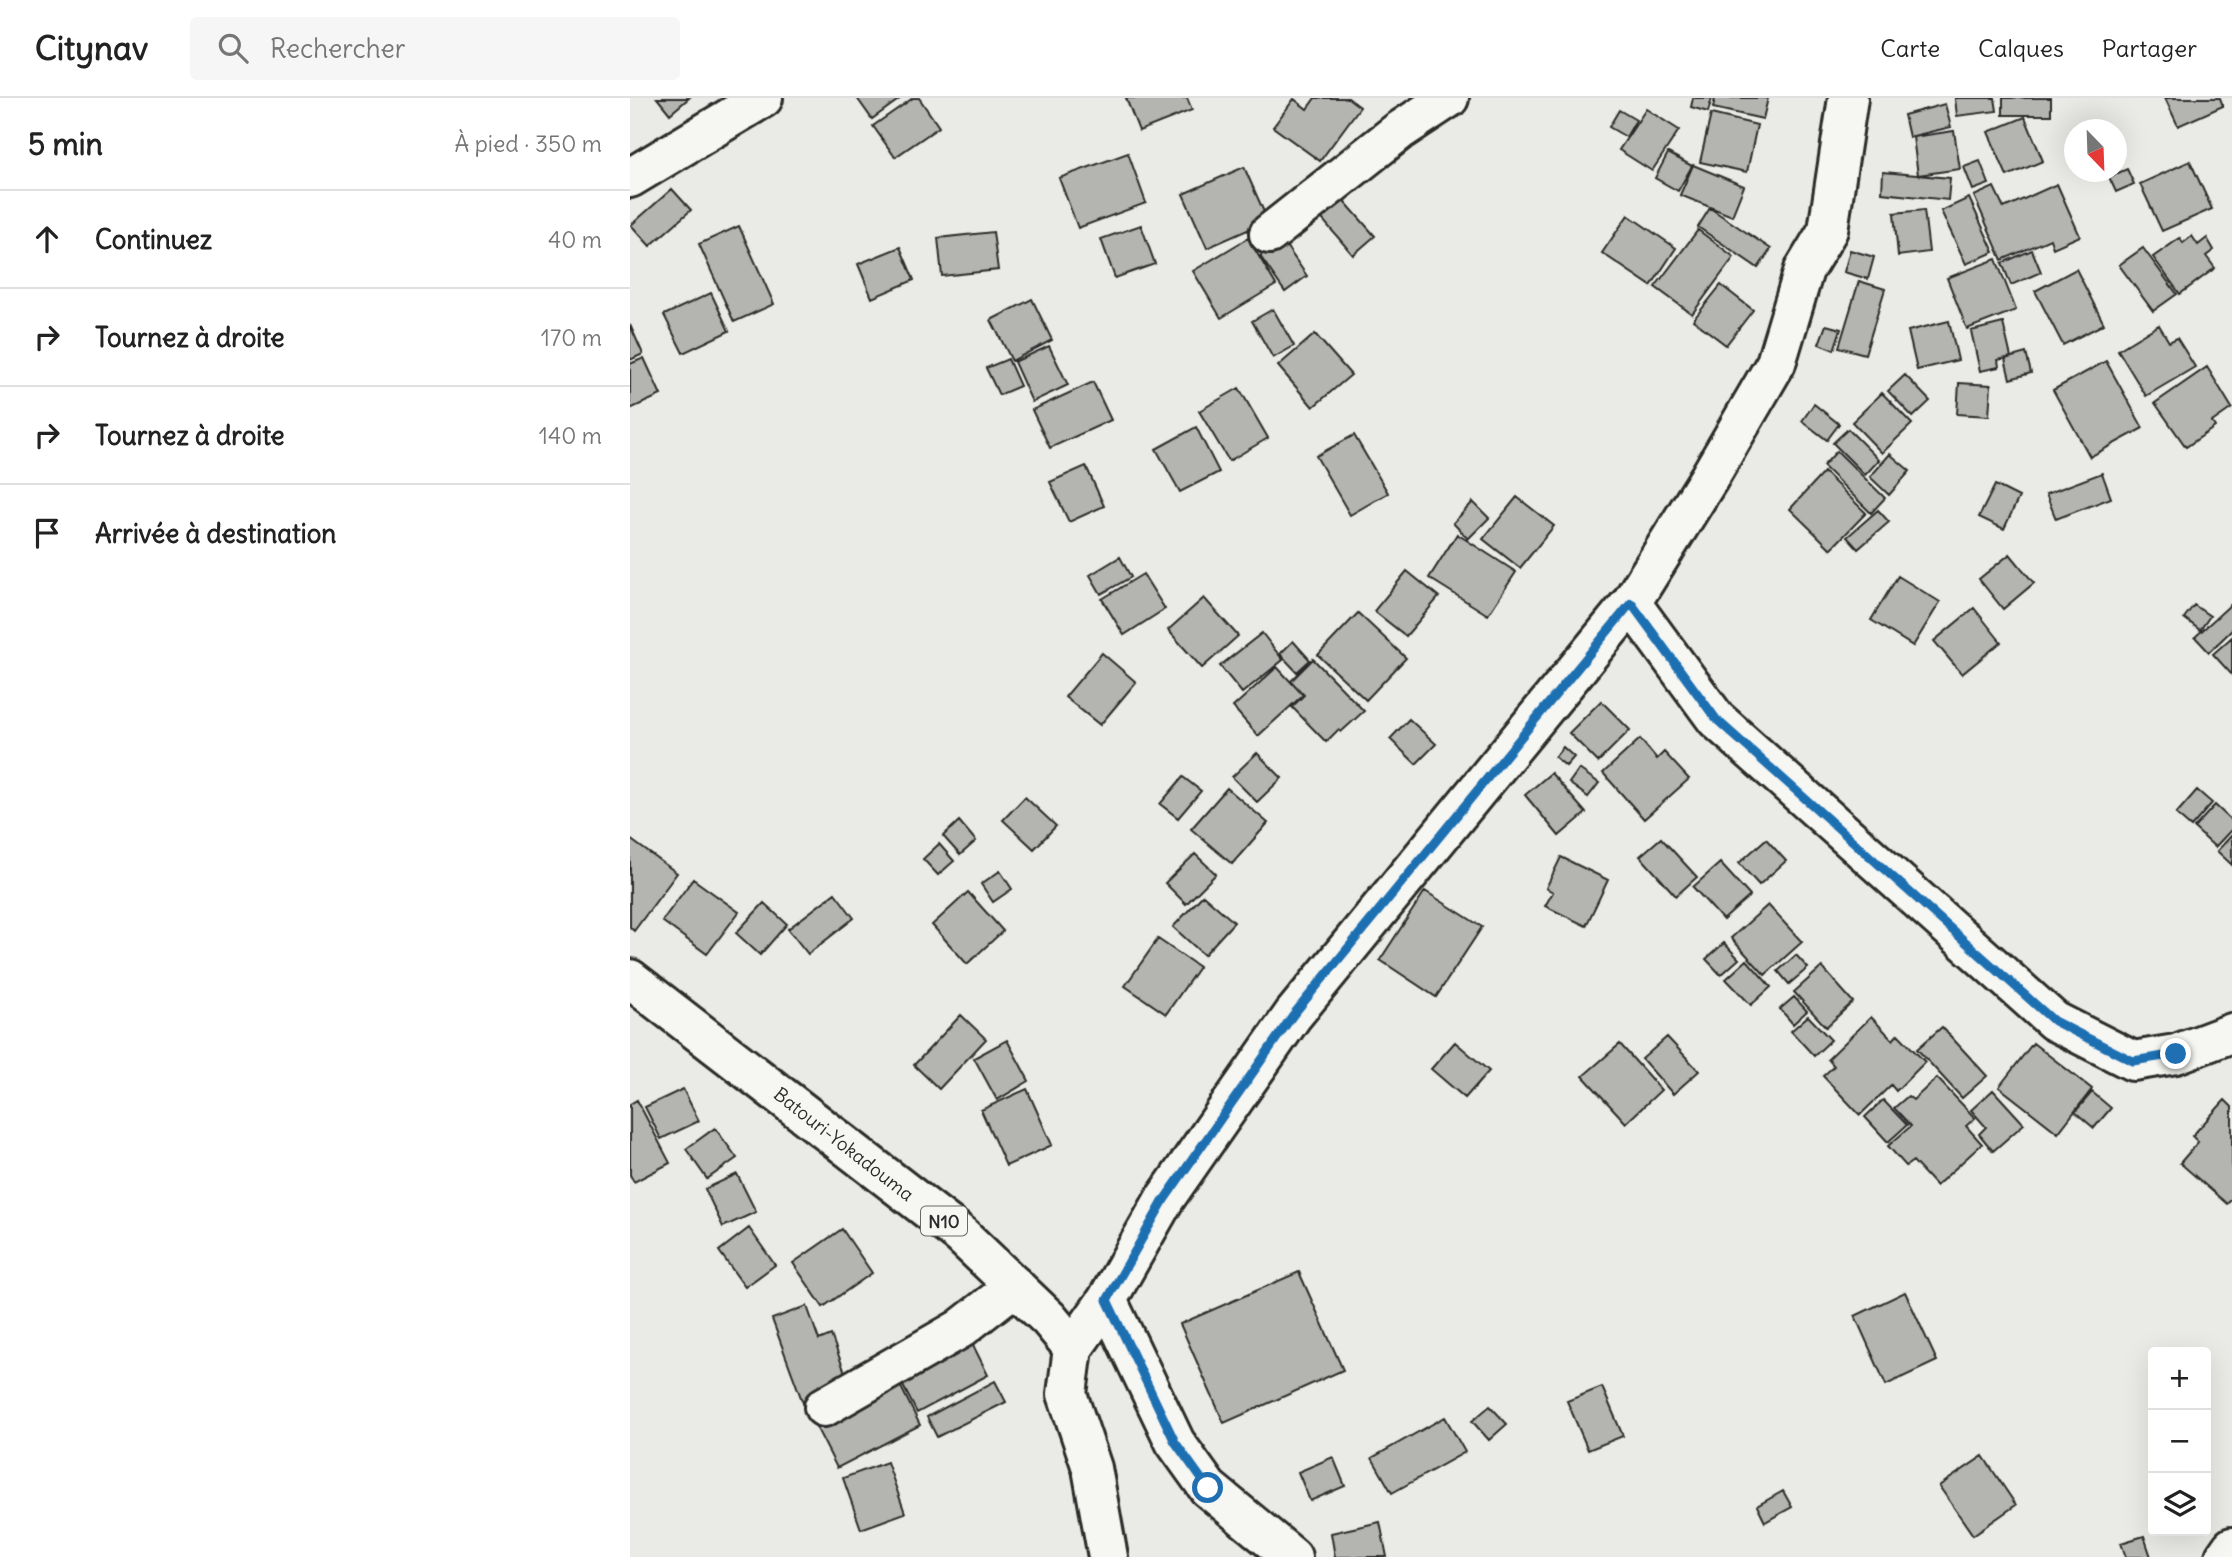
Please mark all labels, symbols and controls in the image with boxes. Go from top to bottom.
search box [190,17,680,80]
text: Citynav [35,27,148,69]
icon: search [214,29,252,67]
text: Rechercher [270,32,405,65]
text: Carte [1880,33,1940,63]
text: Calques [1978,33,2064,63]
text: Partager [2102,33,2197,63]
north arrow [2064,119,2127,182]
text: 5 min [28,125,103,163]
text: À pied · 350 m [454,129,602,158]
icon: ahead [28,220,66,258]
text: Continuez [95,223,212,256]
text: 40 m [548,225,602,254]
icon: right [28,318,66,356]
text: Tournez à droite [95,321,285,354]
text: 170 m [541,323,602,352]
icon: right [28,416,66,454]
text: Tournez à droite [95,419,285,452]
text: 140 m [539,421,602,450]
icon: arrive [28,514,66,552]
text: Arrivée à destination [95,517,336,550]
route end [2160,1038,2191,1069]
street label: Batouri-Yokadouma [769,1082,919,1206]
road number: N10 [921,1206,967,1236]
map controls [2148,1347,2211,1536]
button: + [2148,1347,2211,1410]
button: − [2148,1410,2211,1473]
route start [1192,1472,1223,1503]
button: layers [2148,1473,2211,1536]

